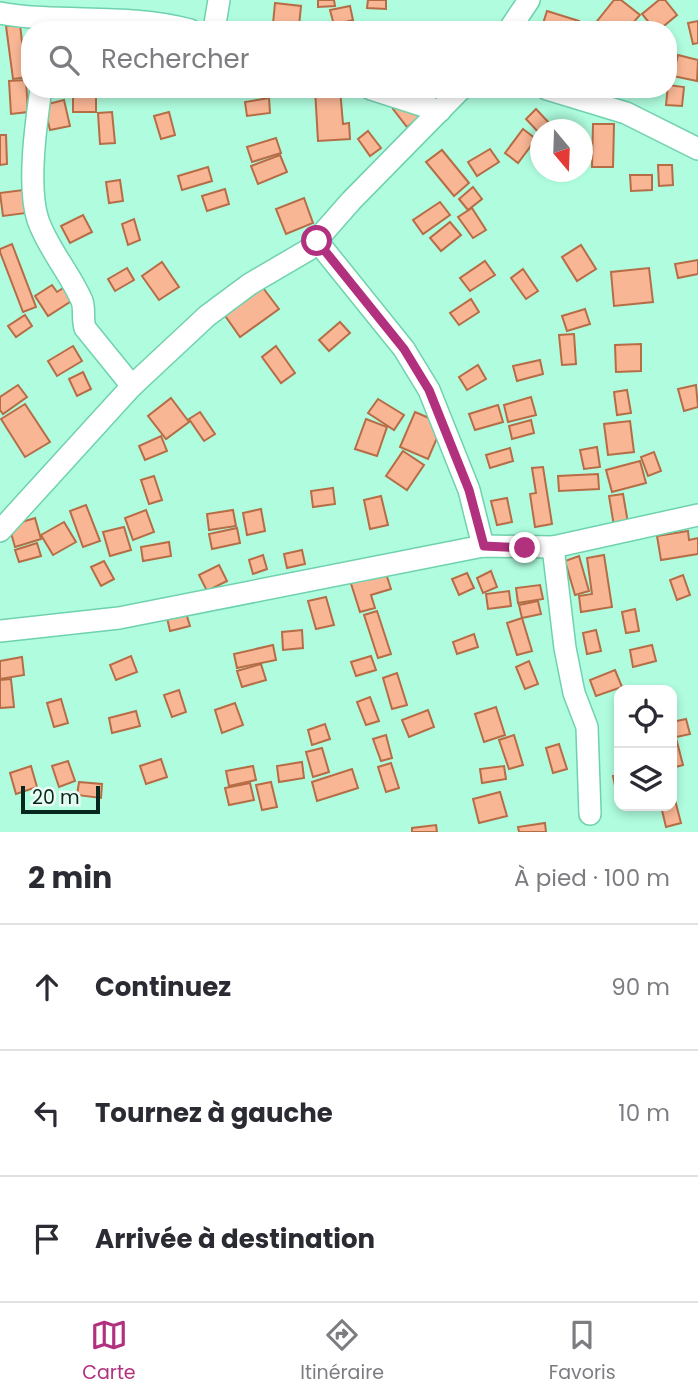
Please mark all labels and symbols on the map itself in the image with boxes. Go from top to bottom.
north arrow [530,119,593,182]
route start [301,225,332,256]
route end [509,532,540,563]
scale bar [21,783,100,815]

